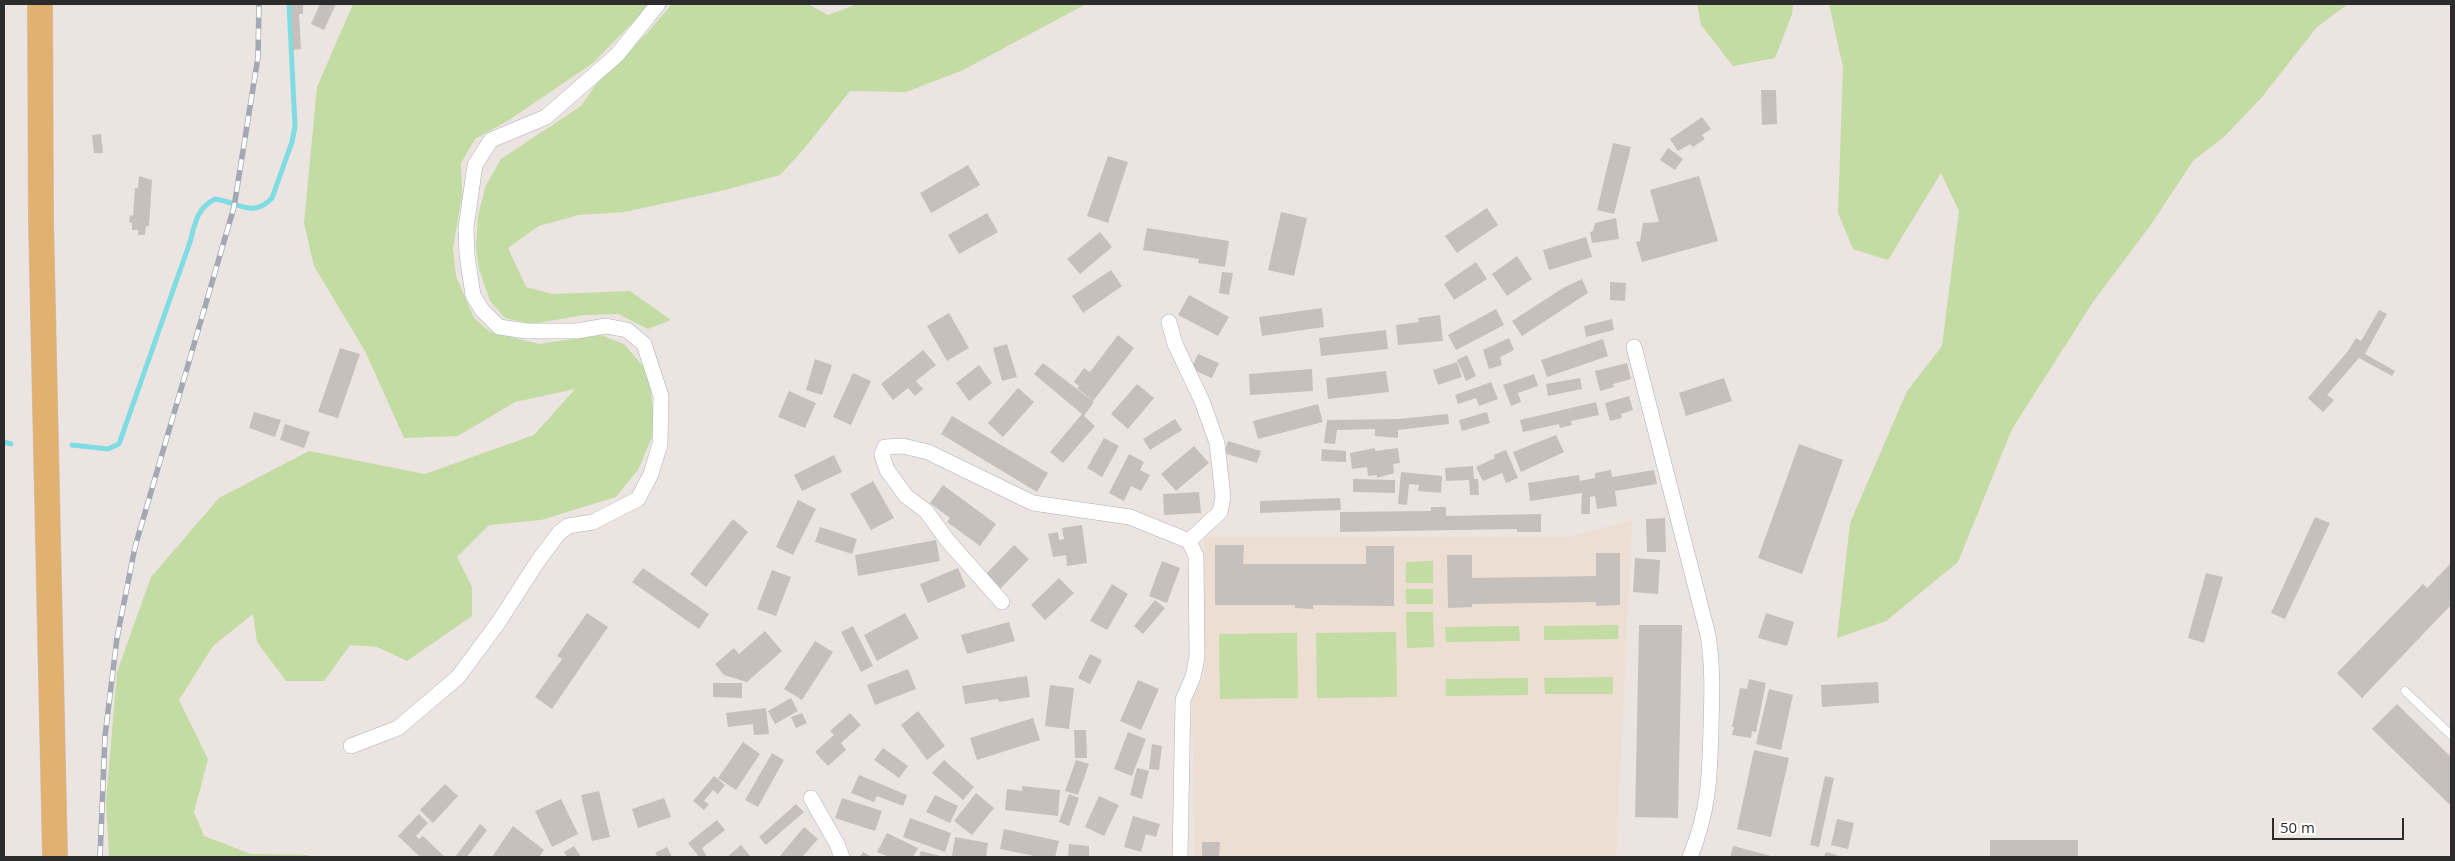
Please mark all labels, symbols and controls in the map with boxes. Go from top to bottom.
scale bar [2275,808,2408,840]
text: 50 m [2280,817,2315,837]

